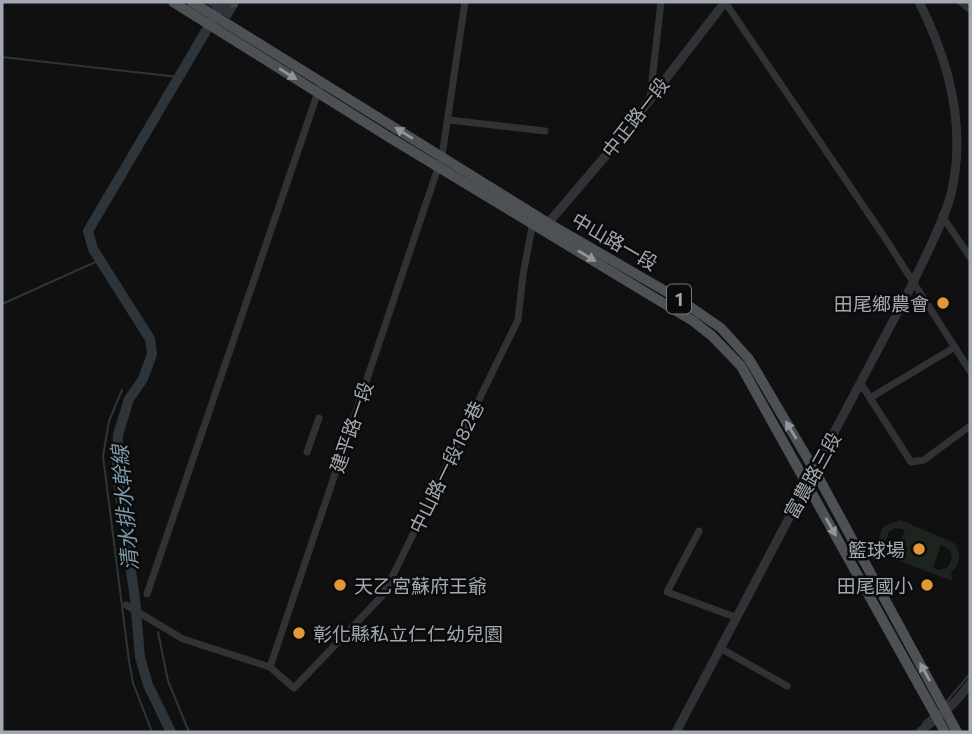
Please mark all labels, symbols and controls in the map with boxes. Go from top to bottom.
one-way arrow [278,68,298,81]
street label: 中正路一段 [597,72,673,162]
one-way arrow [394,126,413,139]
street label: 中山路一段 [568,207,662,275]
one-way arrow [577,250,596,263]
road number: 1 [667,284,691,314]
place label: 田尾鄉農會 [834,292,929,315]
marker: 田尾鄉農會 [935,295,951,311]
street label: 建平路一段 [325,378,377,476]
street label: 中山路一段182巷 [404,397,488,537]
one-way arrow [784,421,797,440]
street label: 富農路三段 [779,428,845,522]
water label: 清水排水幹線 [106,442,142,572]
one-way arrow [825,517,837,536]
place label: 籃球場 [848,538,905,561]
marker: 籃球場 [911,541,927,557]
place label: 天乙宮蘇府王爺 [354,574,487,597]
place label: 田尾國小 [837,574,913,597]
marker: 天乙宮蘇府王爺 [332,577,348,593]
marker: 田尾國小 [919,577,935,593]
place label: 彰化縣私立仁仁幼兒園 [313,622,503,645]
marker: 彰化縣私立仁仁幼兒園 [291,625,307,641]
one-way arrow [919,662,931,682]

